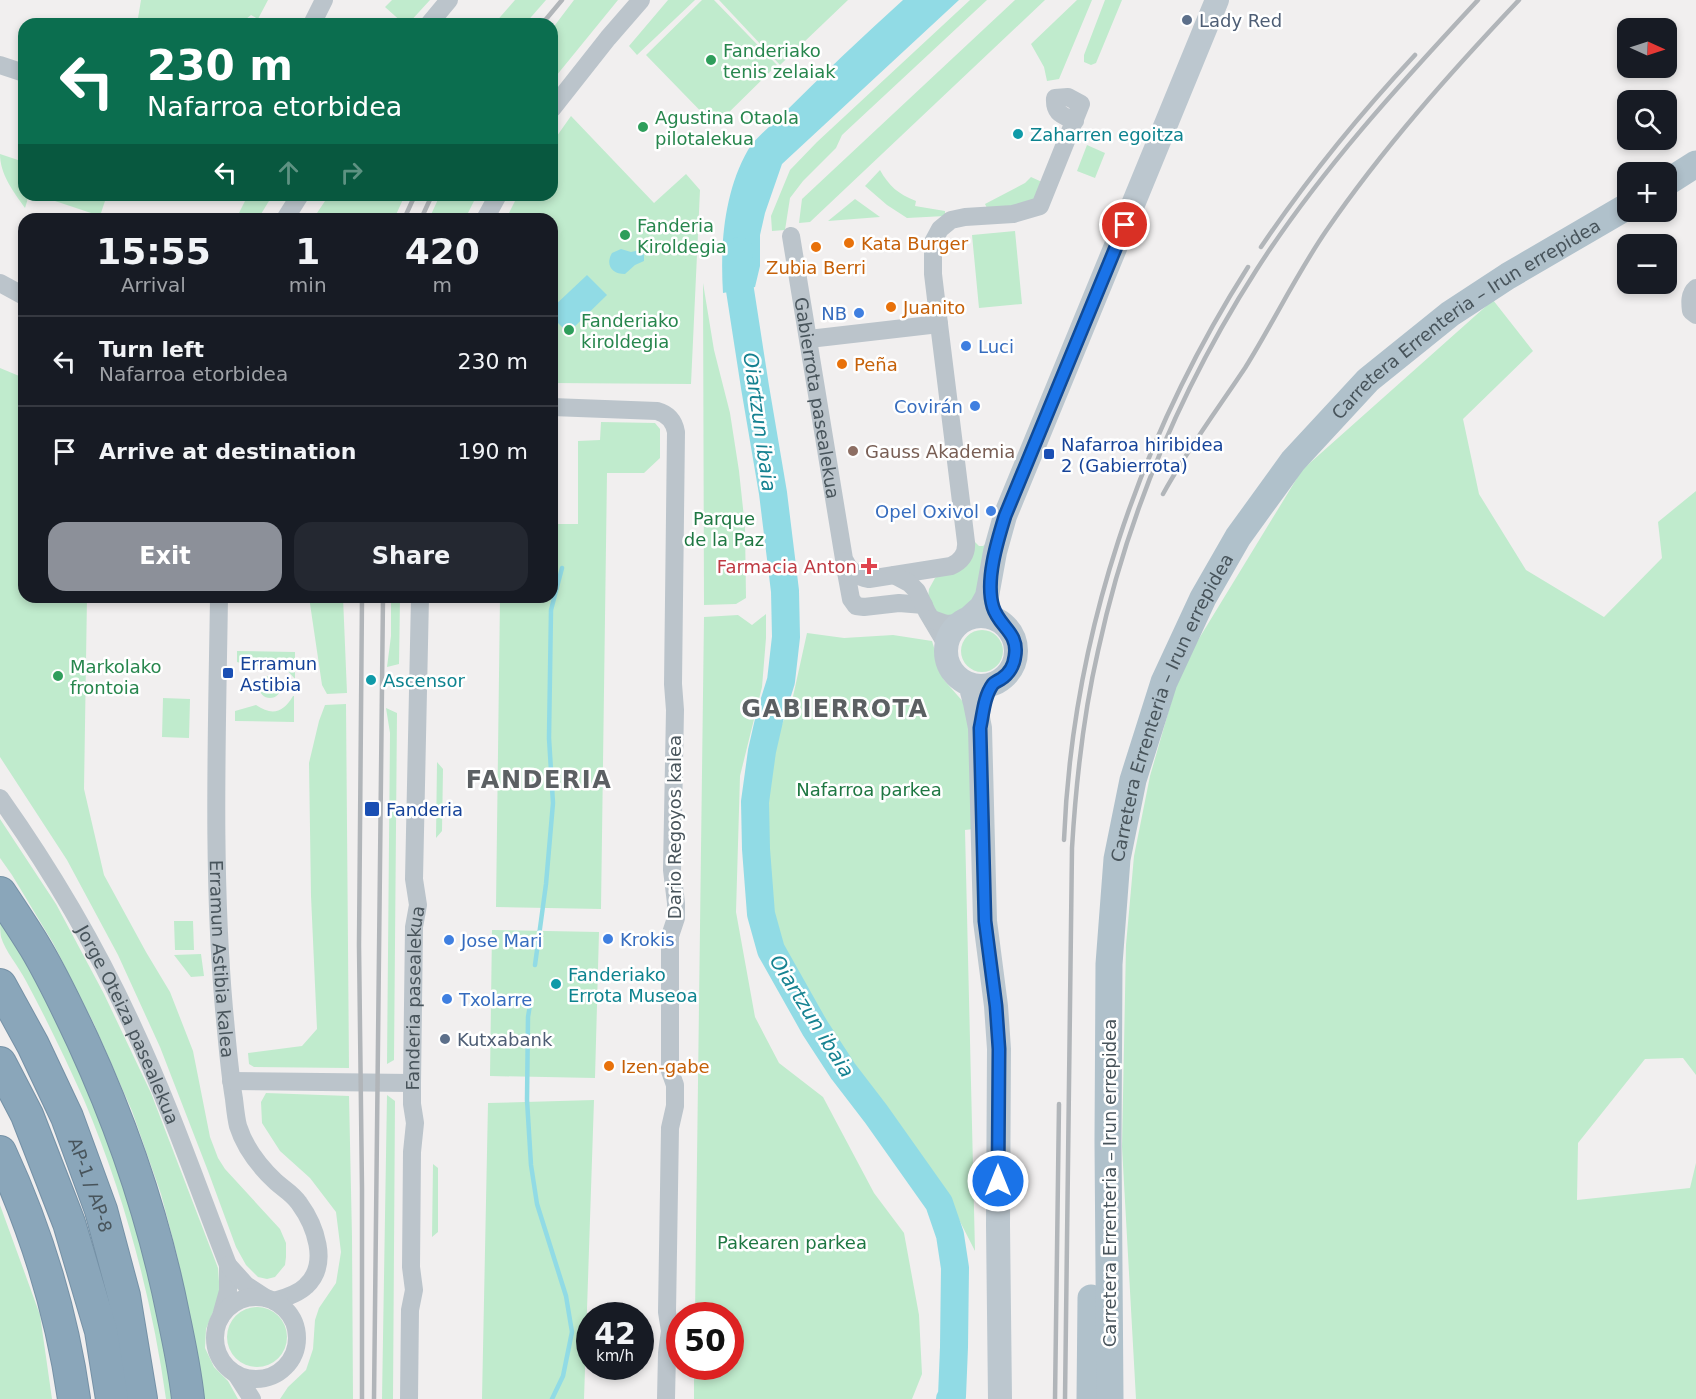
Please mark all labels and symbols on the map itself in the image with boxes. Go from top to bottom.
place label: Lady Red [1199,10,1282,31]
marker: Lady Red [1180,13,1194,27]
north arrow [1617,18,1677,78]
place label: Fanderiako tenis zelaiak [723,40,836,82]
marker: Fanderiako tenis zelaiak [704,53,718,67]
place label: Agustina Otaola pilotalekua [655,107,799,149]
marker: Agustina Otaola pilotalekua [636,120,650,134]
place label: Zaharren egoitza [1030,124,1184,145]
marker: Zaharren egoitza [1011,127,1025,141]
pin [1099,199,1150,250]
street label: Carretera Errenteria – Irun errepidea [1327,214,1604,423]
place label: Fanderia Kiroldegia [637,215,727,257]
marker: Fanderia Kiroldegia [618,228,632,242]
place label: Kata Burger [861,233,969,254]
marker: Kata Burger [842,236,856,250]
marker: Zubia Berri [809,240,823,254]
place label: Zubia Berri [766,257,866,278]
street label: Gabierrota pasealekua [791,296,844,500]
place label: Juanito [902,297,965,318]
marker: Juanito [884,300,898,314]
place label: NB [821,303,847,324]
marker: NB [852,306,866,320]
place label: Fanderiako kiroldegia [581,310,679,352]
marker: Fanderiako kiroldegia [562,323,576,337]
place label: Luci [978,336,1014,357]
marker: Luci [959,339,973,353]
water label: Oiartzun ibaia [738,351,782,493]
place label: Peña [854,354,898,375]
marker: Peña [835,357,849,371]
place label: Covirán [894,396,963,417]
marker: Covirán [968,399,982,413]
place label: Nafarroa hiribidea 2 (Gabierrota) [1061,434,1223,476]
place label: Gauss Akademia [865,441,1015,462]
marker: Gauss Akademia [846,444,860,458]
marker: Nafarroa hiribidea 2 (Gabierrota) [1042,447,1056,461]
place label: Opel Oxivol [875,501,979,522]
marker: Opel Oxivol [984,504,998,518]
park label: Parque de la Paz [684,508,764,550]
street label: Carretera Errenteria – Irun errepidea [1106,549,1237,864]
place label: Farmacia Anton [717,556,857,577]
marker: Farmacia Anton [862,559,876,573]
place label: Erramun Astibia [240,653,317,695]
place label: Markolako frontoia [70,656,162,698]
marker: Erramun Astibia [221,666,235,680]
marker: Markolako frontoia [51,669,65,683]
place label: Ascensor [383,670,465,691]
marker: Ascensor [364,673,378,687]
district label: GABIERROTA [741,695,929,723]
street label: Dario Regoyos kalea [664,735,685,919]
district label: FANDERIA [466,766,612,794]
park label: Nafarroa parkea [796,779,942,800]
place label: Fanderia [386,799,463,820]
marker: Fanderia [363,800,381,818]
street label: Erramun Astibia kalea [206,860,239,1059]
street label: Fanderia pasealekua [402,904,428,1091]
street label: Jorge Oteiza pasealekua [72,920,184,1127]
place label: Krokis [620,929,675,950]
place label: Jose Mari [460,930,542,951]
marker: Krokis [601,932,615,946]
marker: Jose Mari [442,933,456,947]
water label: Oiartzun ibaia [765,950,859,1082]
place label: Fanderiako Errota Museoa [568,964,698,1006]
marker: Fanderiako Errota Museoa [549,977,563,991]
place label: Txolarre [458,989,532,1010]
marker: Txolarre [440,992,454,1006]
street label: Carretera Errenteria – Irun errepidea [1099,1019,1120,1347]
place label: Kutxabank [457,1029,553,1050]
marker: Kutxabank [438,1032,452,1046]
place label: Izen-gabe [621,1056,710,1077]
marker: Izen-gabe [602,1059,616,1073]
street label: AP-1 / AP-8 [65,1134,117,1234]
position arrow [966,1149,1030,1213]
park label: Pakearen parkea [717,1232,867,1253]
speed limit sign: 50 [666,1302,744,1380]

